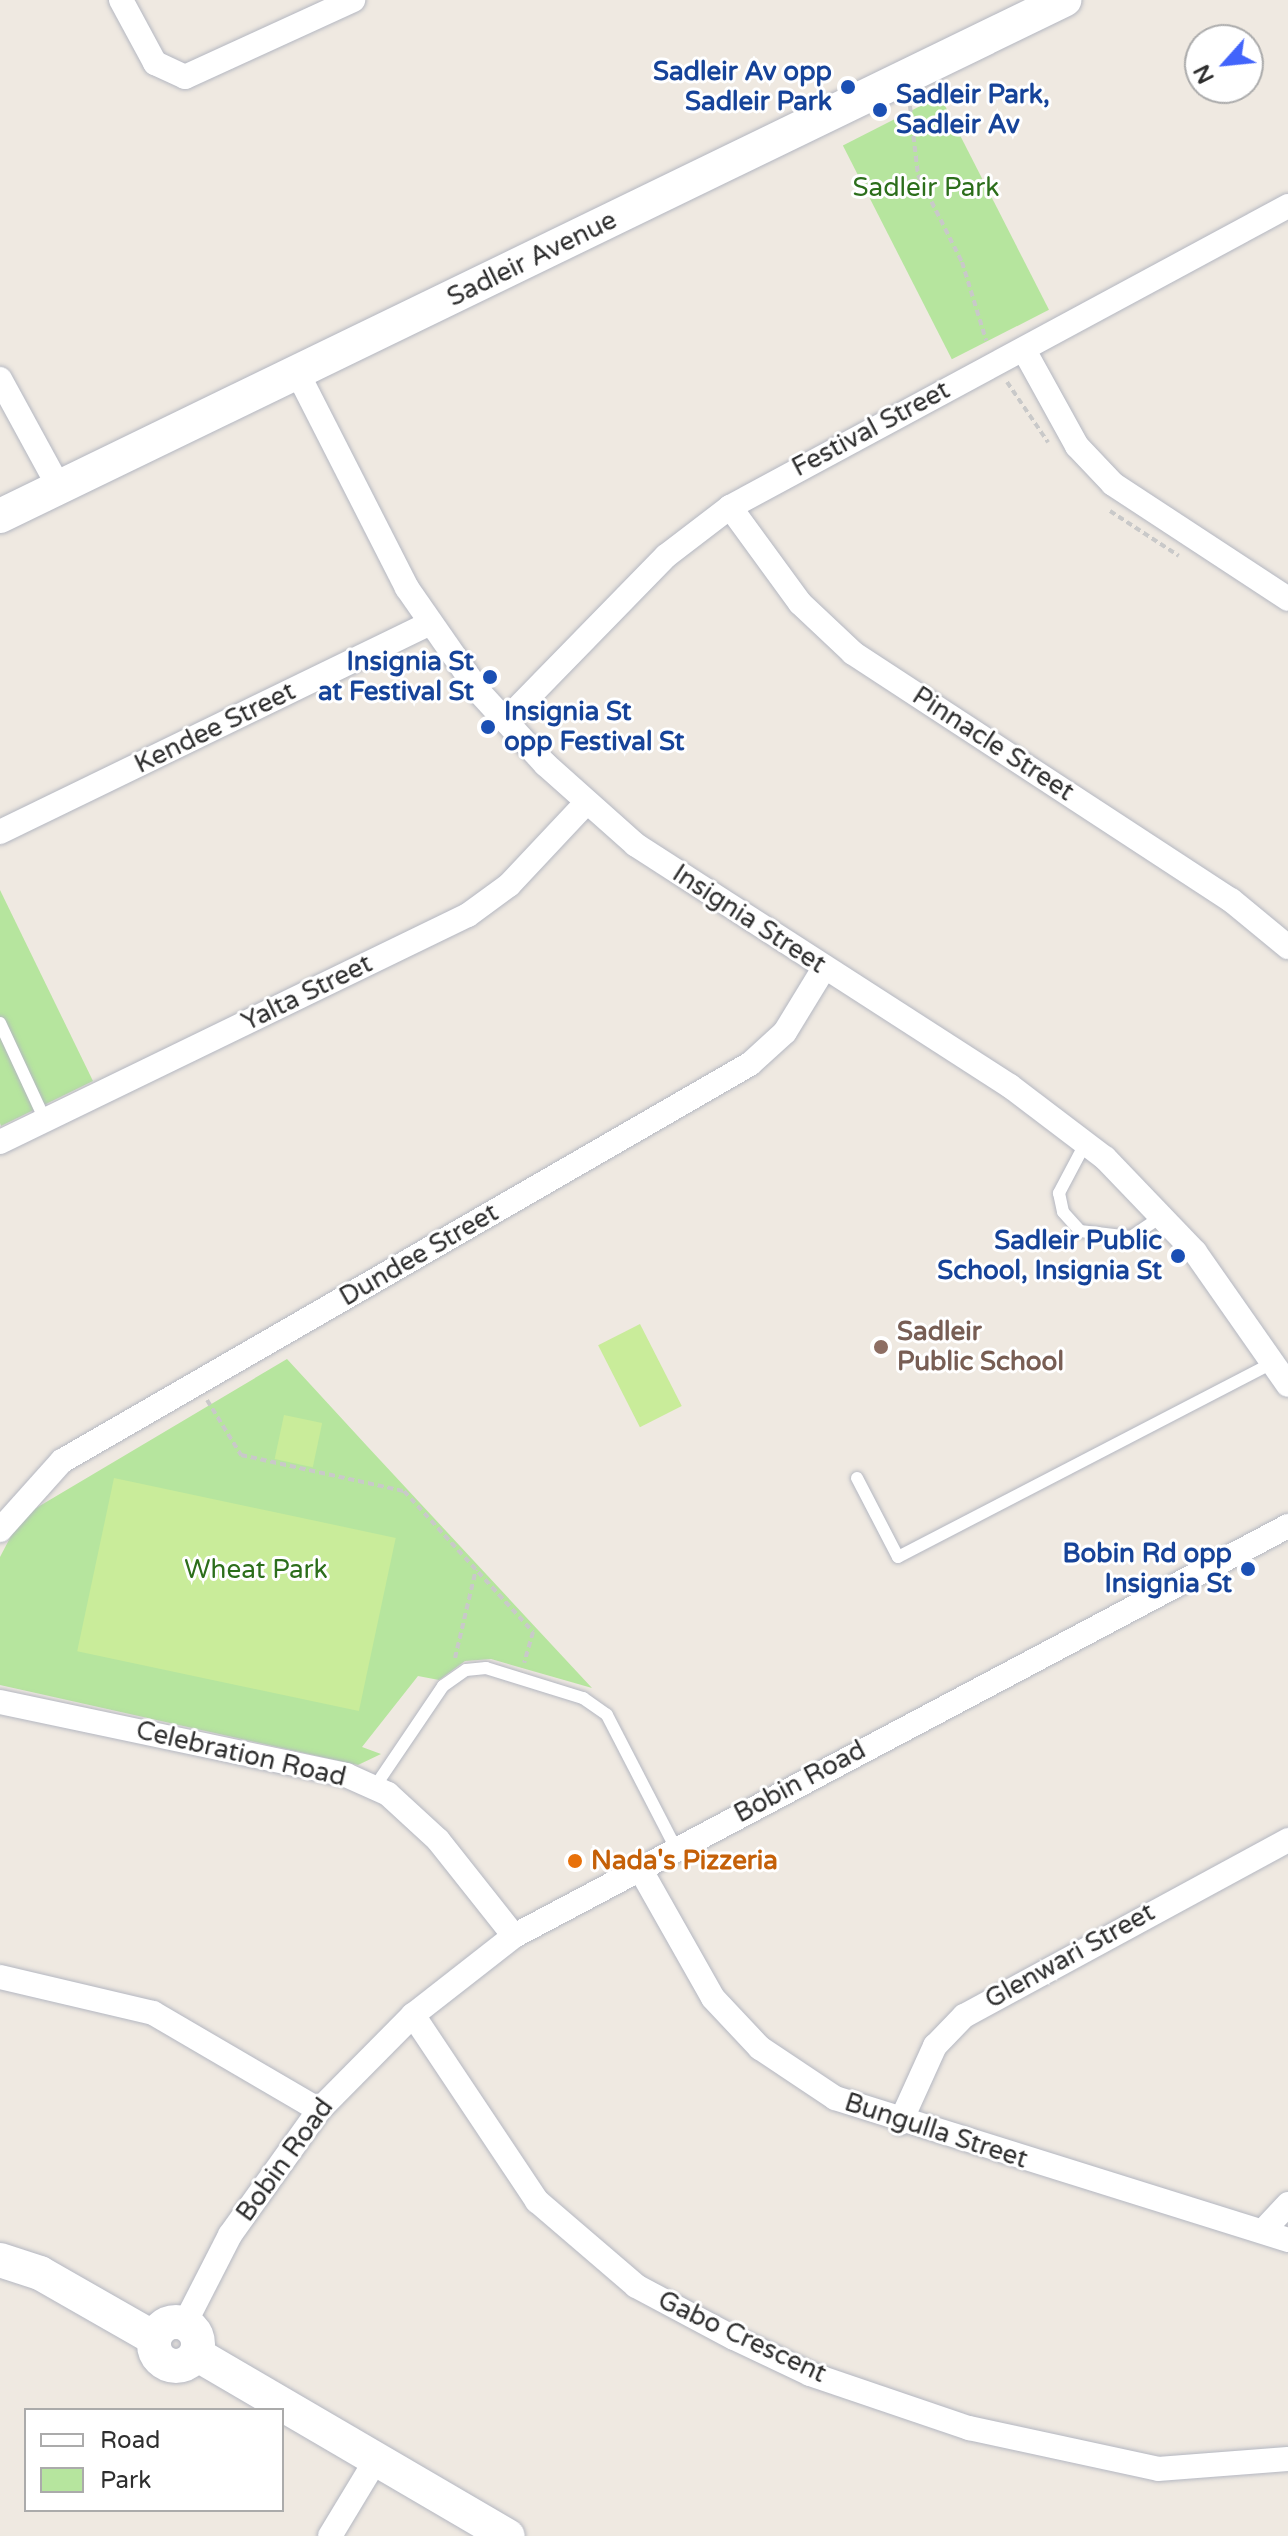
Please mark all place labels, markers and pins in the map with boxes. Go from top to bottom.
place label: Sadleir Av opp Sadleir Park [653,56,832,118]
marker: Sadleir Av opp Sadleir Park [839,78,857,96]
place label: Sadleir Park, Sadleir Av [896,79,1050,140]
marker: Sadleir Park, Sadleir Av [871,101,889,119]
place label: Insignia St at Festival St [318,646,474,708]
marker: Insignia St at Festival St [481,668,499,686]
place label: Insignia St opp Festival St [504,696,684,758]
marker: Insignia St opp Festival St [479,718,497,736]
place label: Sadleir Public School, Insignia St [937,1225,1162,1286]
marker: Sadleir Public School, Insignia St [1169,1247,1187,1265]
place label: Sadleir Public School [897,1316,1064,1378]
marker: Sadleir Public School [872,1338,890,1356]
place label: Bobin Rd opp Insignia St [1063,1538,1232,1600]
marker: Bobin Rd opp Insignia St [1239,1560,1257,1578]
place label: Nada's Pizzeria [591,1845,778,1877]
marker: Nada's Pizzeria [566,1852,584,1870]

